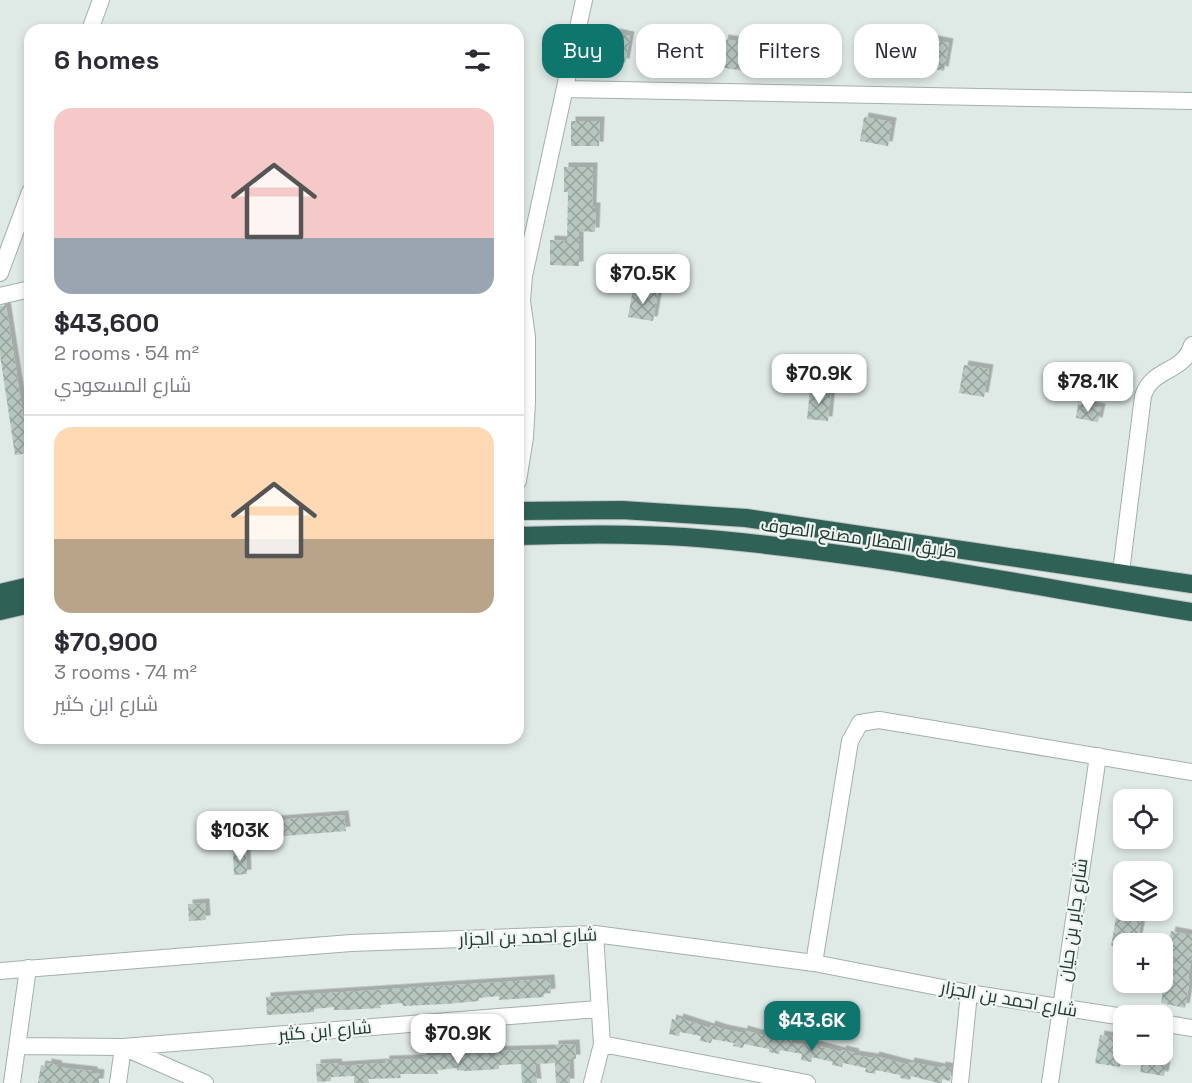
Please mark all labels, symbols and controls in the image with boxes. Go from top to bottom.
chip: Buy [542,24,624,78]
chip: Rent [636,24,726,78]
chip: Filters [738,24,842,78]
chip: New [854,24,939,78]
text: 6 homes [54,43,159,77]
icon: filters [461,44,494,77]
icon: home [220,147,328,255]
pin: $70.5K [594,254,692,305]
text: $70.5K [610,260,676,286]
text: $43,600 [54,306,159,340]
text: 2 rooms · 54 m² [54,340,199,366]
pin: $70.9K [770,354,868,405]
text: $70.9K [786,360,852,386]
pin: $78.1K [1039,362,1137,413]
text: $78.1K [1057,368,1119,394]
text: شارع المسعودي [54,372,191,398]
icon: home [220,466,328,574]
street label: طريق المطار مصنع الصوف [759,512,959,564]
text: $70,900 [54,625,158,659]
text: 3 rooms · 74 m² [54,659,197,685]
text: شارع ابن كثير [54,691,158,717]
map controls [1113,789,1173,1065]
button: locate [1113,789,1173,849]
pin: $103K [198,811,282,862]
text: $103K [211,817,269,843]
street label: شارع جابر بن حيان [1052,857,1094,983]
button: layers [1113,861,1173,921]
street label: شارع احمد بن الجزار [457,923,598,951]
button: + [1113,933,1173,993]
street label: شارع احمد بن الجزار [938,975,1079,1023]
pin: $43.6K [763,1001,861,1052]
button: − [1113,1005,1173,1065]
text: $43.6K [778,1007,846,1033]
pin: $70.9K [409,1014,507,1065]
street label: شارع ابن كثير [276,1015,373,1047]
text: $70.9K [425,1020,491,1046]

